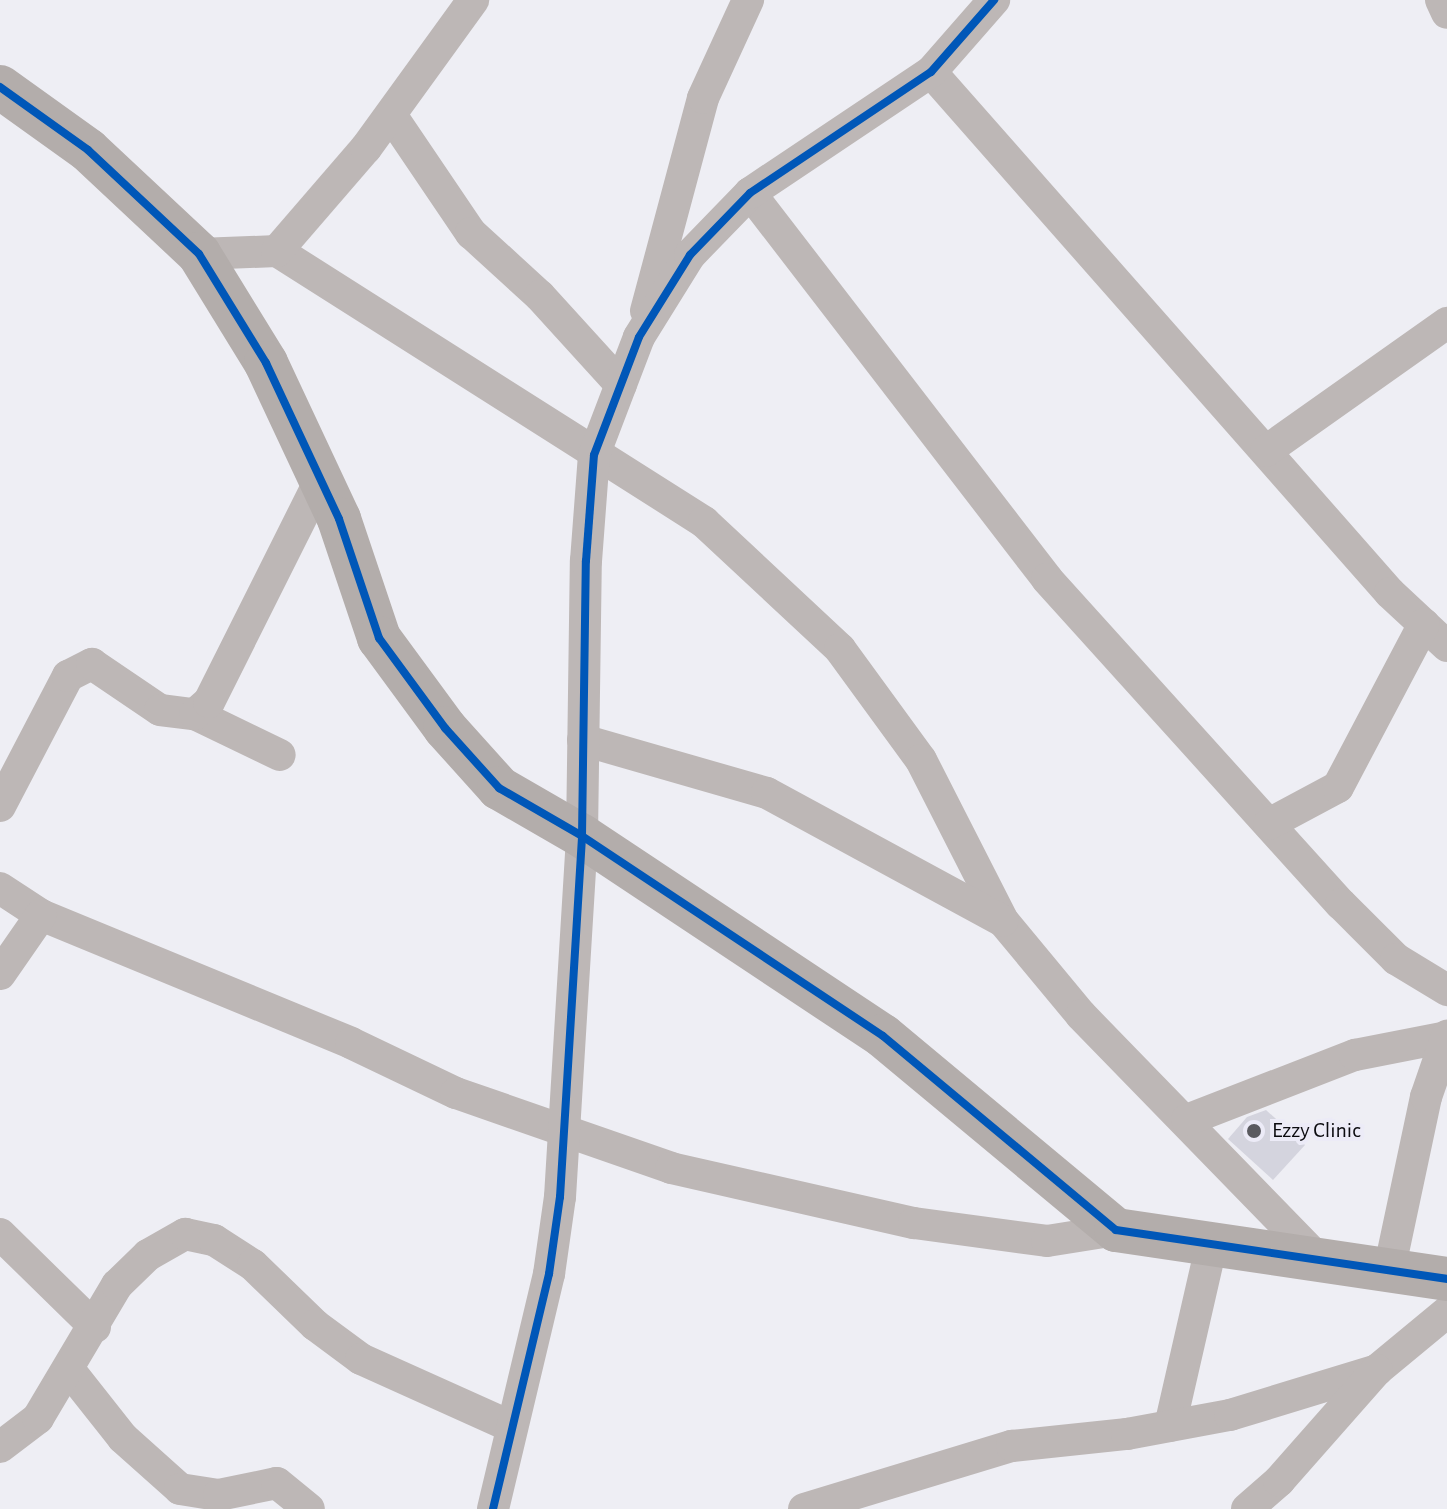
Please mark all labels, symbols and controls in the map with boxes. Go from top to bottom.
place label: Ezzy Clinic [1272,1118,1361,1144]
marker: Ezzy Clinic [1243,1120,1265,1142]

